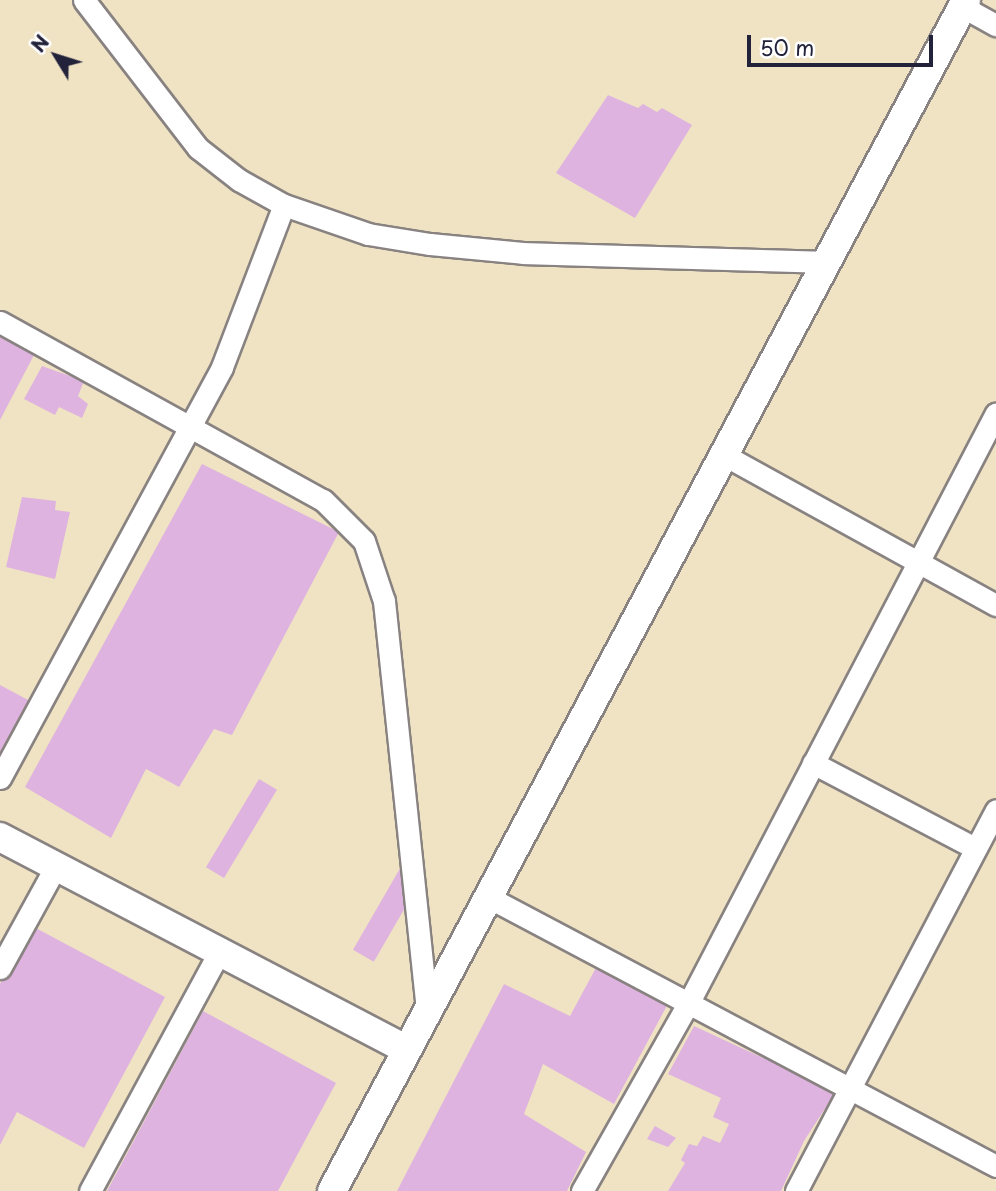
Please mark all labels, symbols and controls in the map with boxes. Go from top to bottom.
north arrow [21,21,91,91]
scale bar [751,21,936,65]
text: N [24,29,55,58]
text: 50 m [760,31,814,63]

